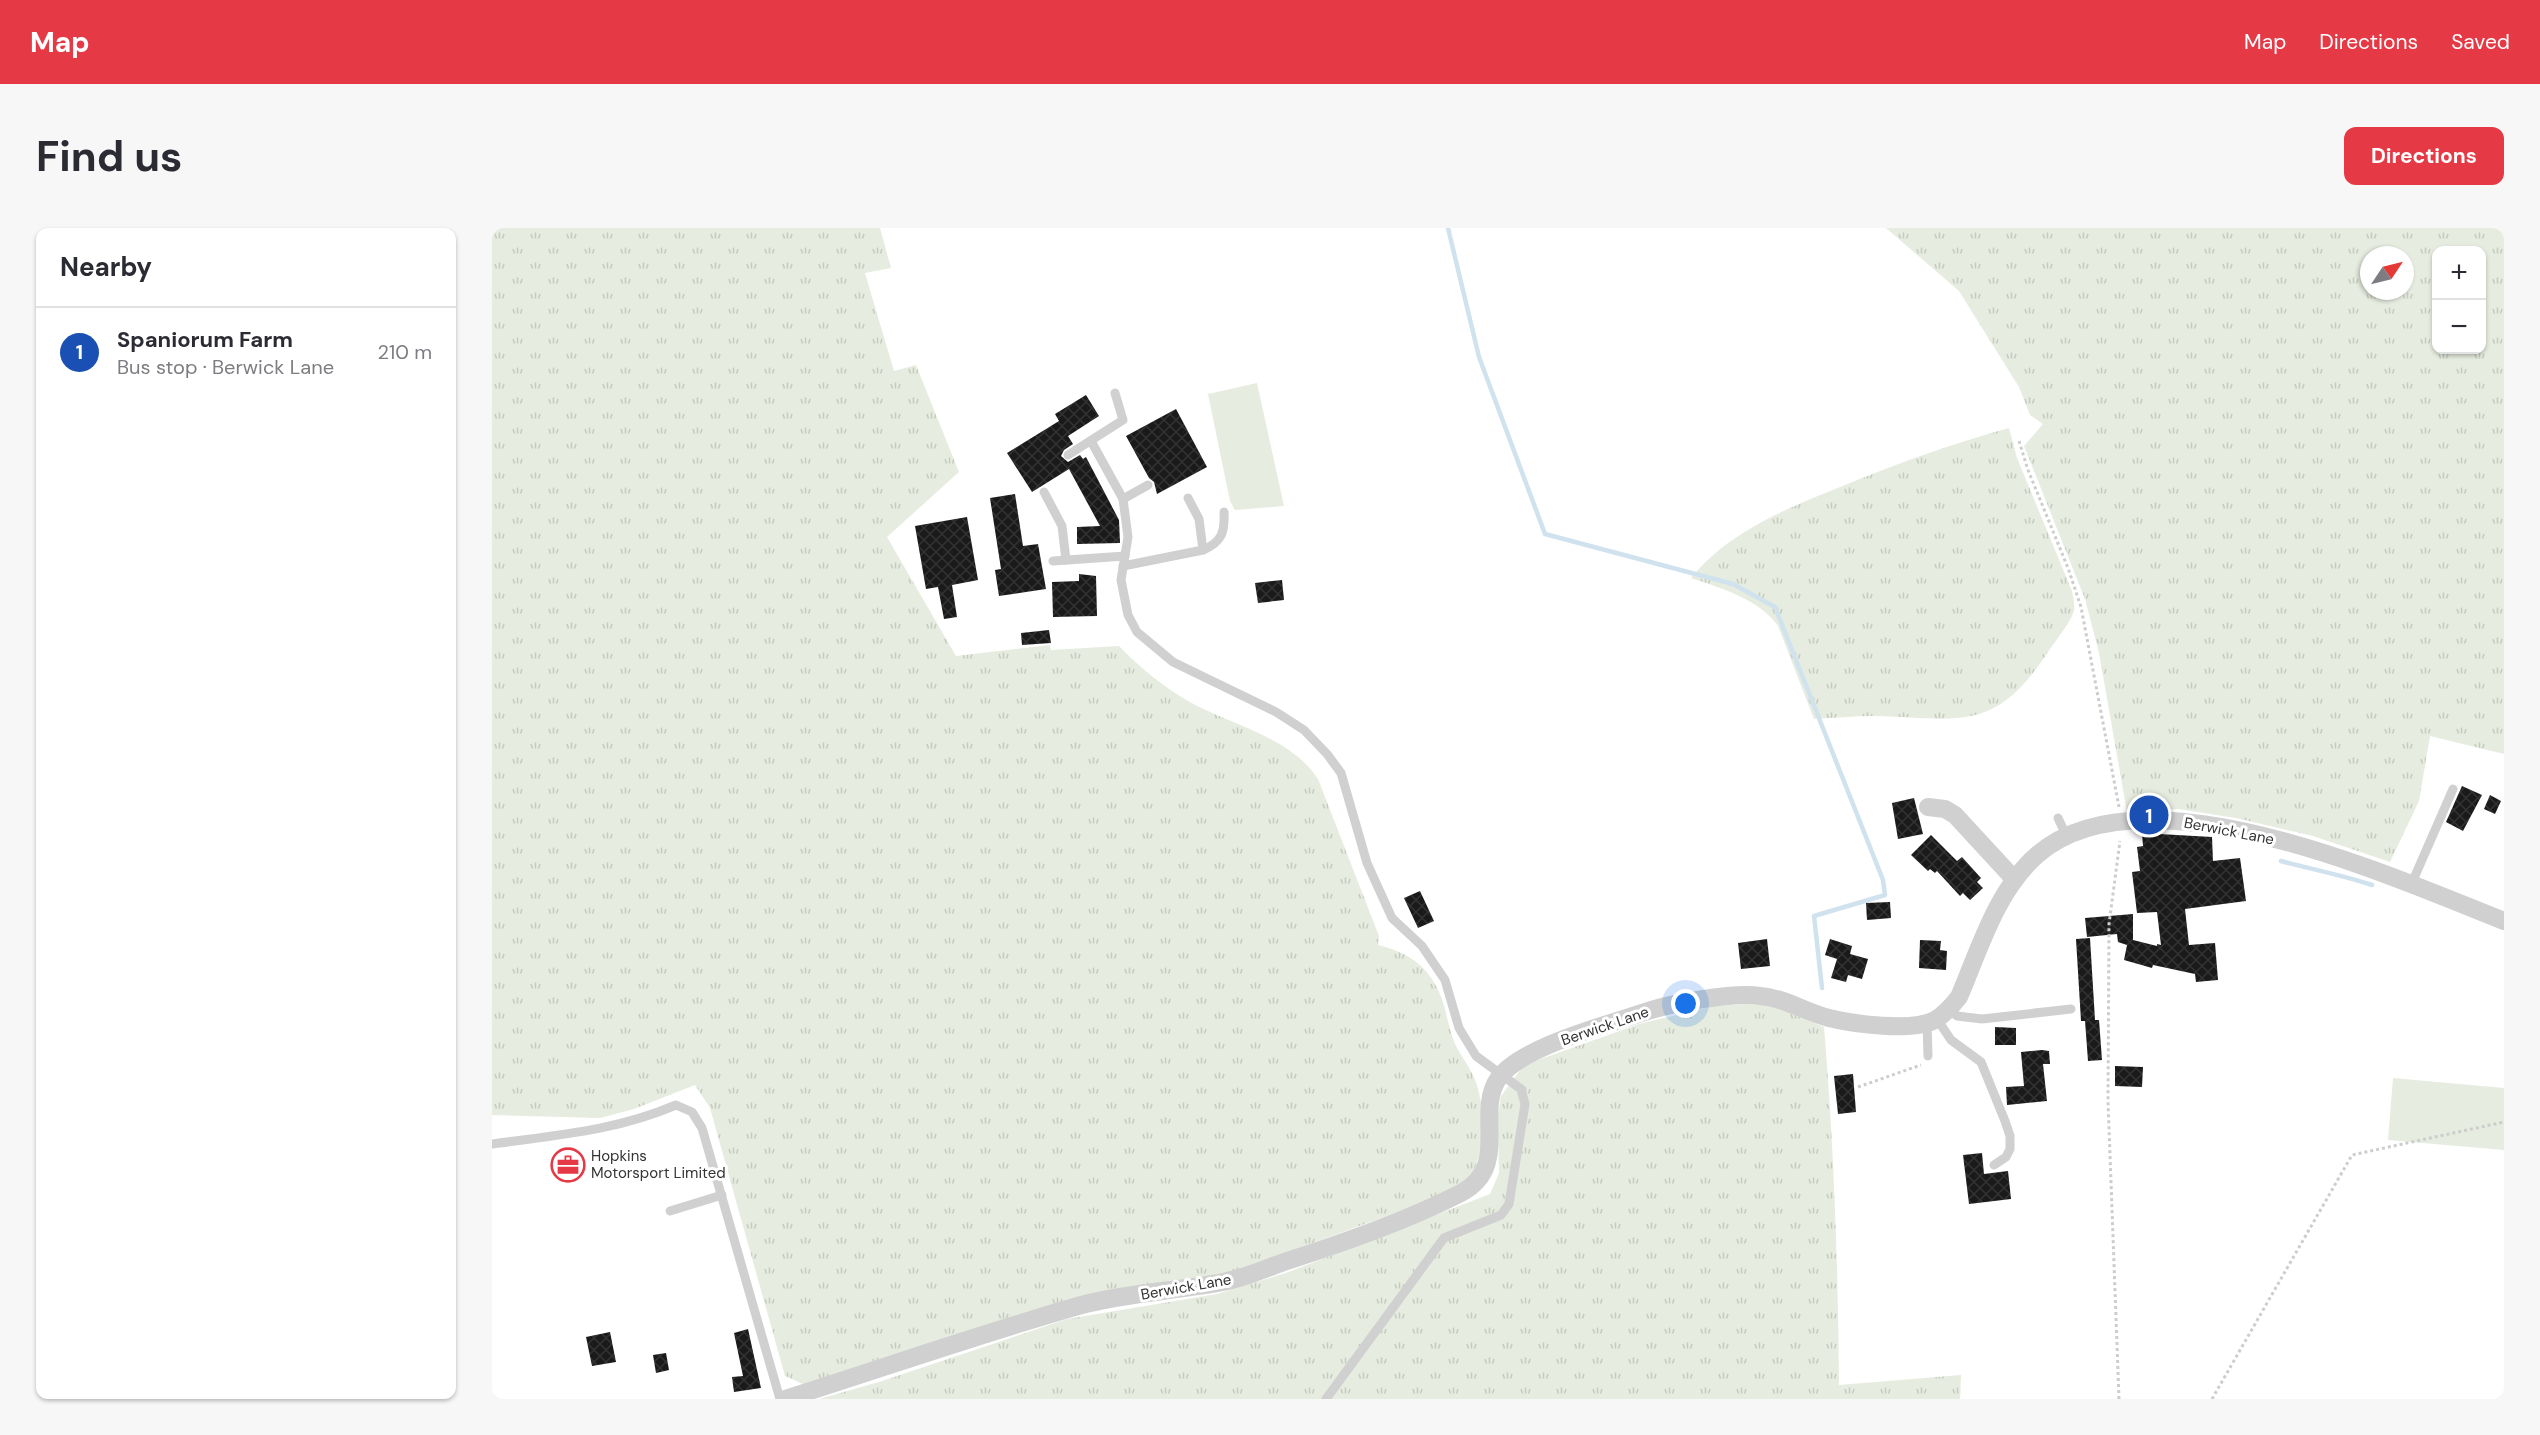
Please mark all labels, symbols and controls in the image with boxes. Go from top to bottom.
text: Map [30,24,90,61]
text: Map [2244,28,2286,56]
text: Directions [2319,28,2418,56]
text: Saved [2451,28,2510,56]
button: Directions [2344,127,2504,185]
text: Find us [36,129,182,184]
north arrow [2360,246,2414,300]
map controls [2432,246,2486,354]
button: + [2432,246,2486,300]
text: Nearby [60,250,152,284]
button: − [2432,300,2486,354]
text: Spaniorum Farm [117,325,293,354]
text: 1 [76,339,83,365]
text: 210 m [377,339,432,365]
text: Bus stop · Berwick Lane [117,354,334,380]
pin: 1 [2130,792,2168,838]
street label: Berwick Lane [2182,812,2276,850]
your location [1671,989,1700,1018]
street label: Berwick Lane [1558,1002,1652,1050]
place label: Hopkins Motorsport Limited [591,1146,726,1183]
office icon: Hopkins Motorsport Limited [550,1147,586,1183]
street label: Berwick Lane [1139,1269,1233,1305]

